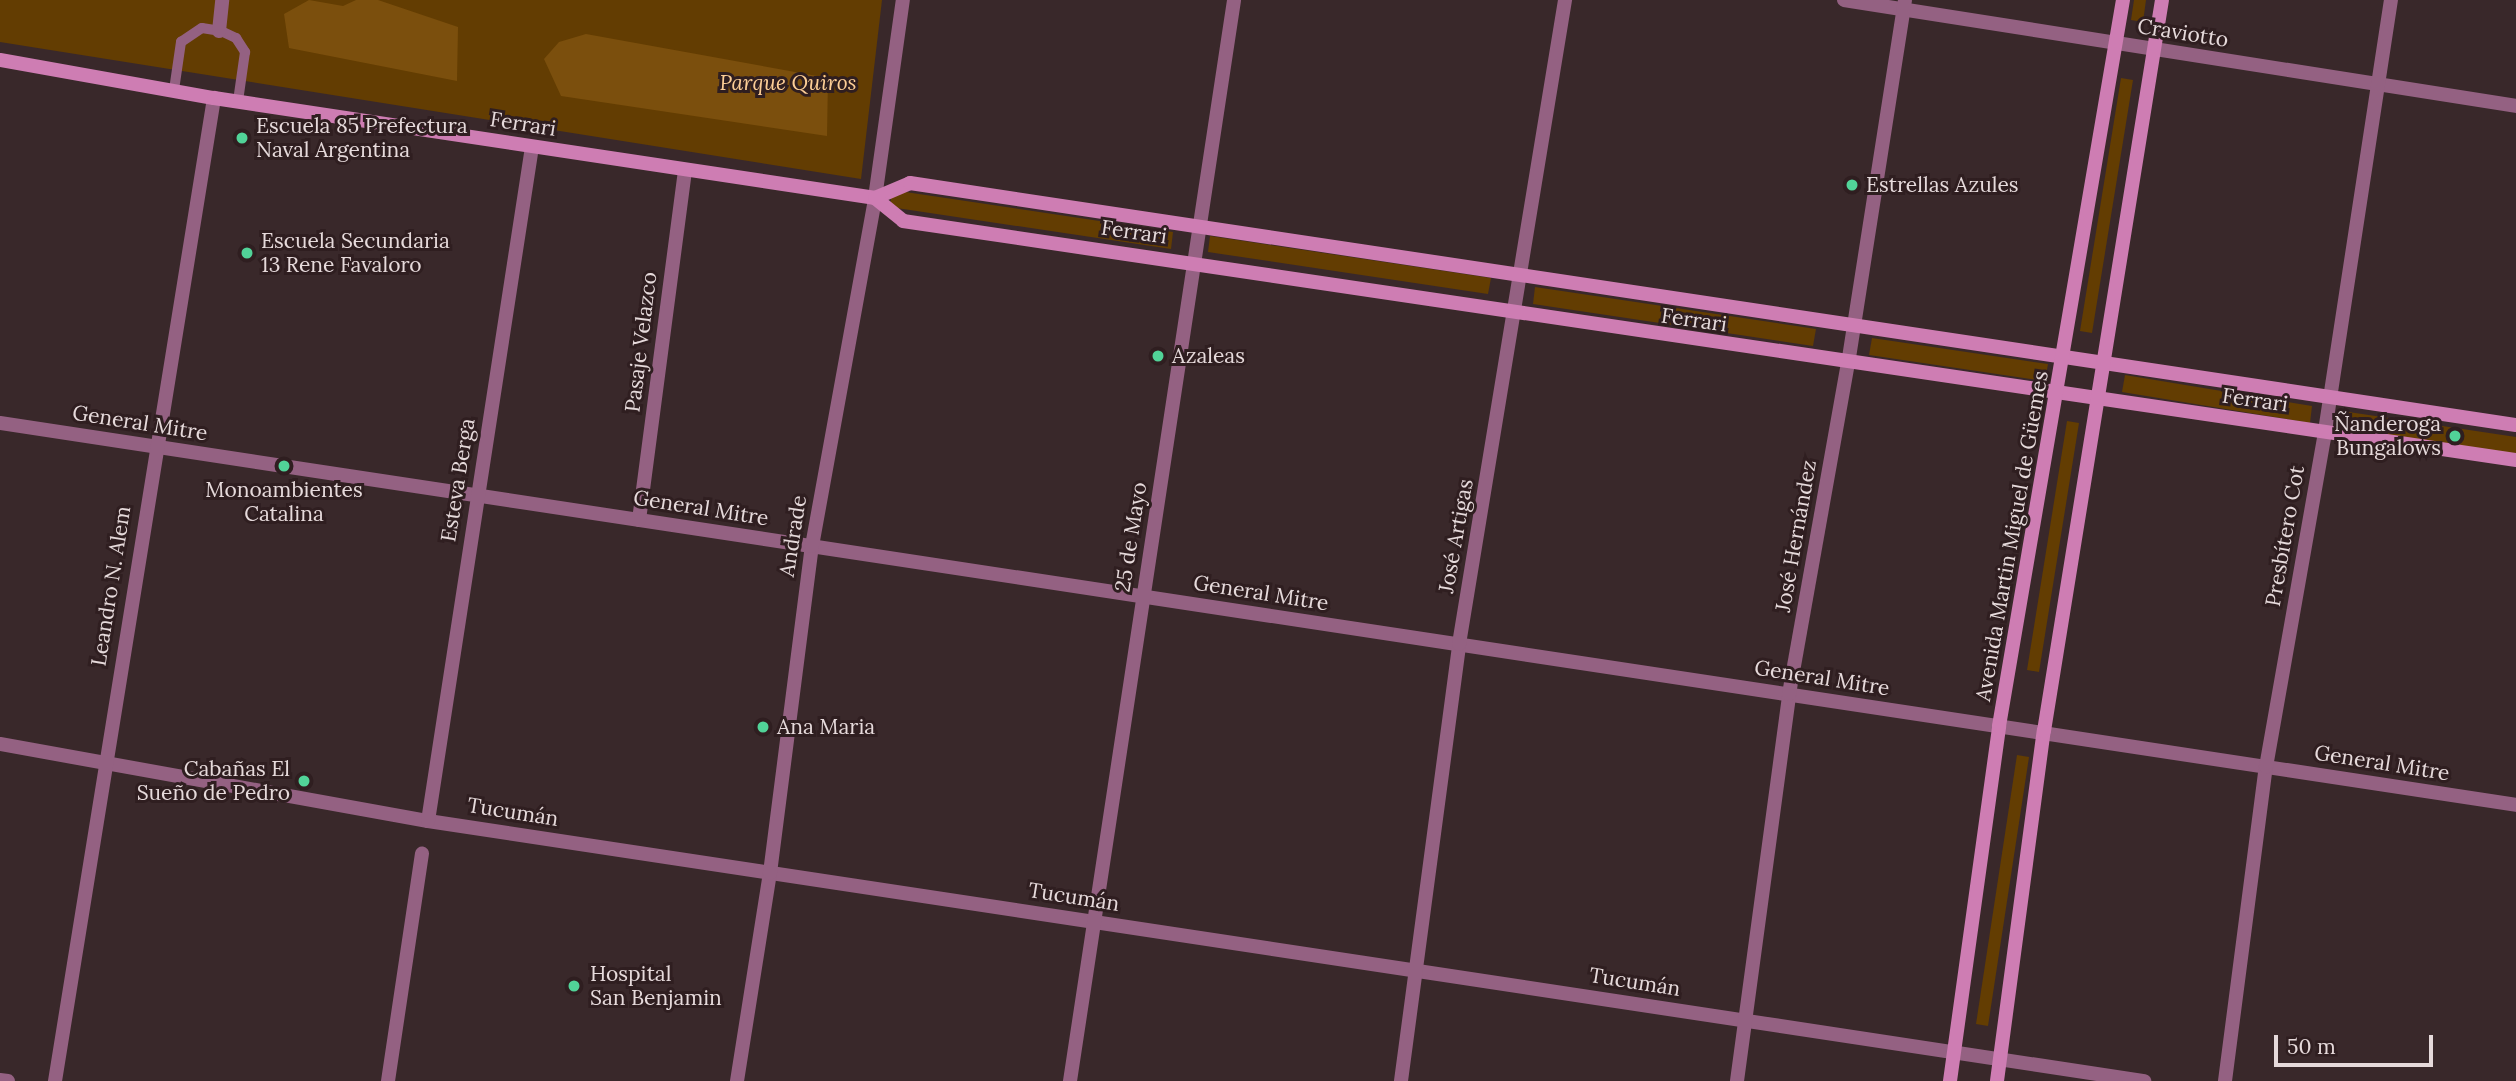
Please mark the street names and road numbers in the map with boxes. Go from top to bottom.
street label: Craviotto [2136,13,2230,53]
street label: Ferrari [488,106,558,142]
street label: Ferrari [1099,215,1169,249]
street label: Pasaje Velazco [620,270,662,414]
street label: Ferrari [1659,303,1729,337]
street label: Avenida Martin Miguel de Güemes [1971,369,2053,703]
street label: Ferrari [2220,383,2290,417]
street label: General Mitre [71,400,209,446]
street label: Esteva Berga [436,416,480,544]
street label: José Hernández [1770,458,1822,614]
street label: Presbítero Cot [2260,464,2310,608]
street label: José Artigas [1434,477,1478,595]
street label: 25 de Mayo [1110,480,1152,594]
street label: General Mitre [632,485,770,531]
street label: Andrade [774,493,812,579]
street label: Leandro N. Alem [86,504,136,668]
street label: General Mitre [1192,570,1330,616]
street label: General Mitre [1753,655,1891,701]
street label: General Mitre [2313,740,2451,786]
street label: Tucumán [466,792,560,832]
street label: Tucumán [1027,877,1121,917]
street label: Tucumán [1588,962,1682,1002]

